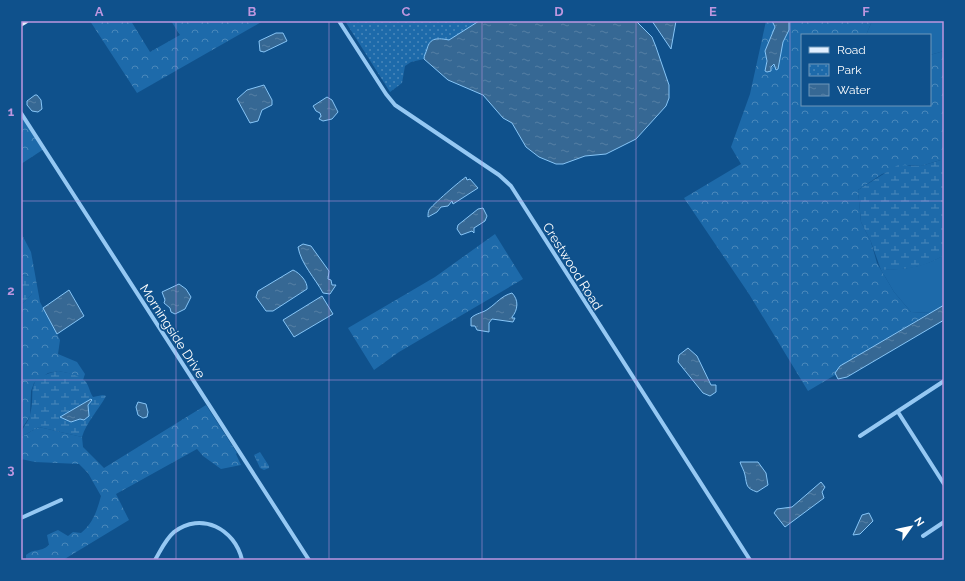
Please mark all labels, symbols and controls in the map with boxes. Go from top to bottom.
text: A [95,4,104,19]
text: B [248,4,257,19]
text: C [402,4,411,19]
text: D [554,4,564,19]
text: E [709,4,717,19]
text: F [862,4,870,19]
legend [801,34,931,106]
text: Road [837,43,866,57]
text: Park [837,63,862,77]
text: Water [837,83,871,97]
text: 1 [8,104,15,119]
street label: Crestwood Road [540,220,605,313]
street label: Morningside Drive [137,282,209,381]
text: 2 [7,283,15,298]
text: 3 [7,462,15,477]
north arrow [891,507,931,547]
text: N [911,515,927,529]

